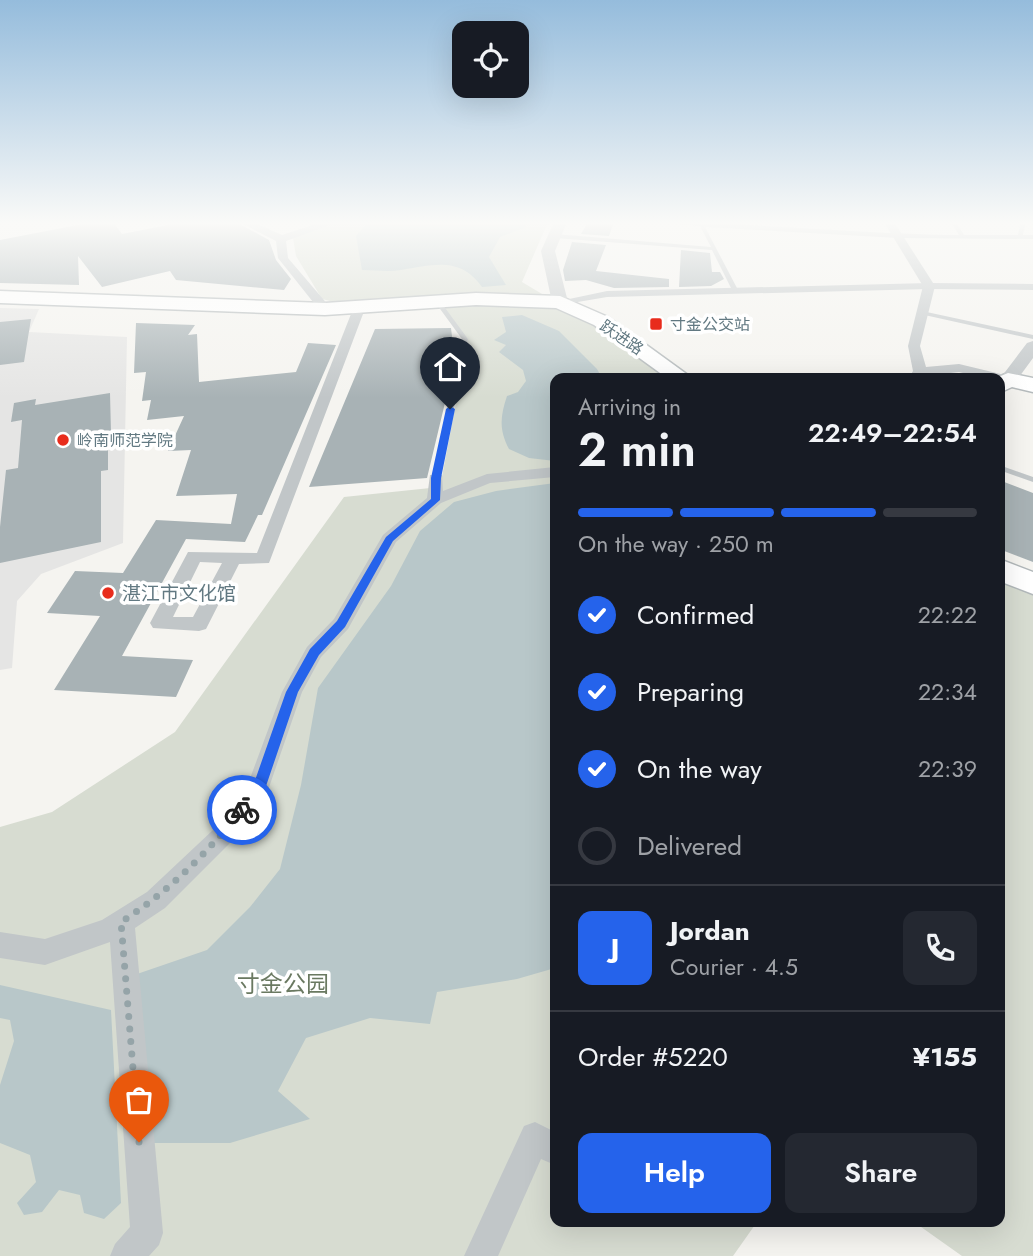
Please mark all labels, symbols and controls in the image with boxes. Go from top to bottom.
map controls [452,21,529,98]
button: locate [452,21,529,98]
place label: 寸金公交站 [670,313,750,336]
street label: 跃进路 [595,314,648,360]
marker: 寸金公交站 [648,316,664,332]
pin [420,337,480,409]
icon: home [431,348,469,386]
text: Arriving in [578,390,681,424]
text: 22:49–22:54 [808,414,977,452]
text: 2 min [578,417,696,483]
place label: 岭南师范学院 [77,429,173,452]
marker: 岭南师范学院 [55,432,71,448]
text: On the way · 250 m [578,527,774,561]
place label: 湛江市文化馆 [122,580,236,607]
marker: 湛江市文化馆 [100,585,116,601]
icon: check [578,596,616,634]
text: Confirmed [637,596,754,634]
text: 22:22 [918,598,977,632]
icon: check [578,673,616,711]
text: Preparing [637,673,744,711]
text: 22:34 [918,675,977,709]
icon: check [578,750,616,788]
text: On the way [637,750,762,788]
text: 22:39 [918,752,977,786]
courier [207,775,277,845]
icon: bike [223,791,261,829]
text: Delivered [637,827,742,865]
button: phone [903,911,977,985]
text: Jordan [670,912,750,950]
text: J [611,929,619,967]
text: Courier · 4.5 [670,950,798,984]
park label: 寸金公园 [237,967,329,1001]
text: Order #5220 [578,1038,728,1076]
text: ¥155 [913,1038,977,1076]
pin [109,1070,169,1142]
icon: bag [120,1081,158,1119]
button: Help [578,1133,771,1213]
button: Share [785,1133,977,1213]

